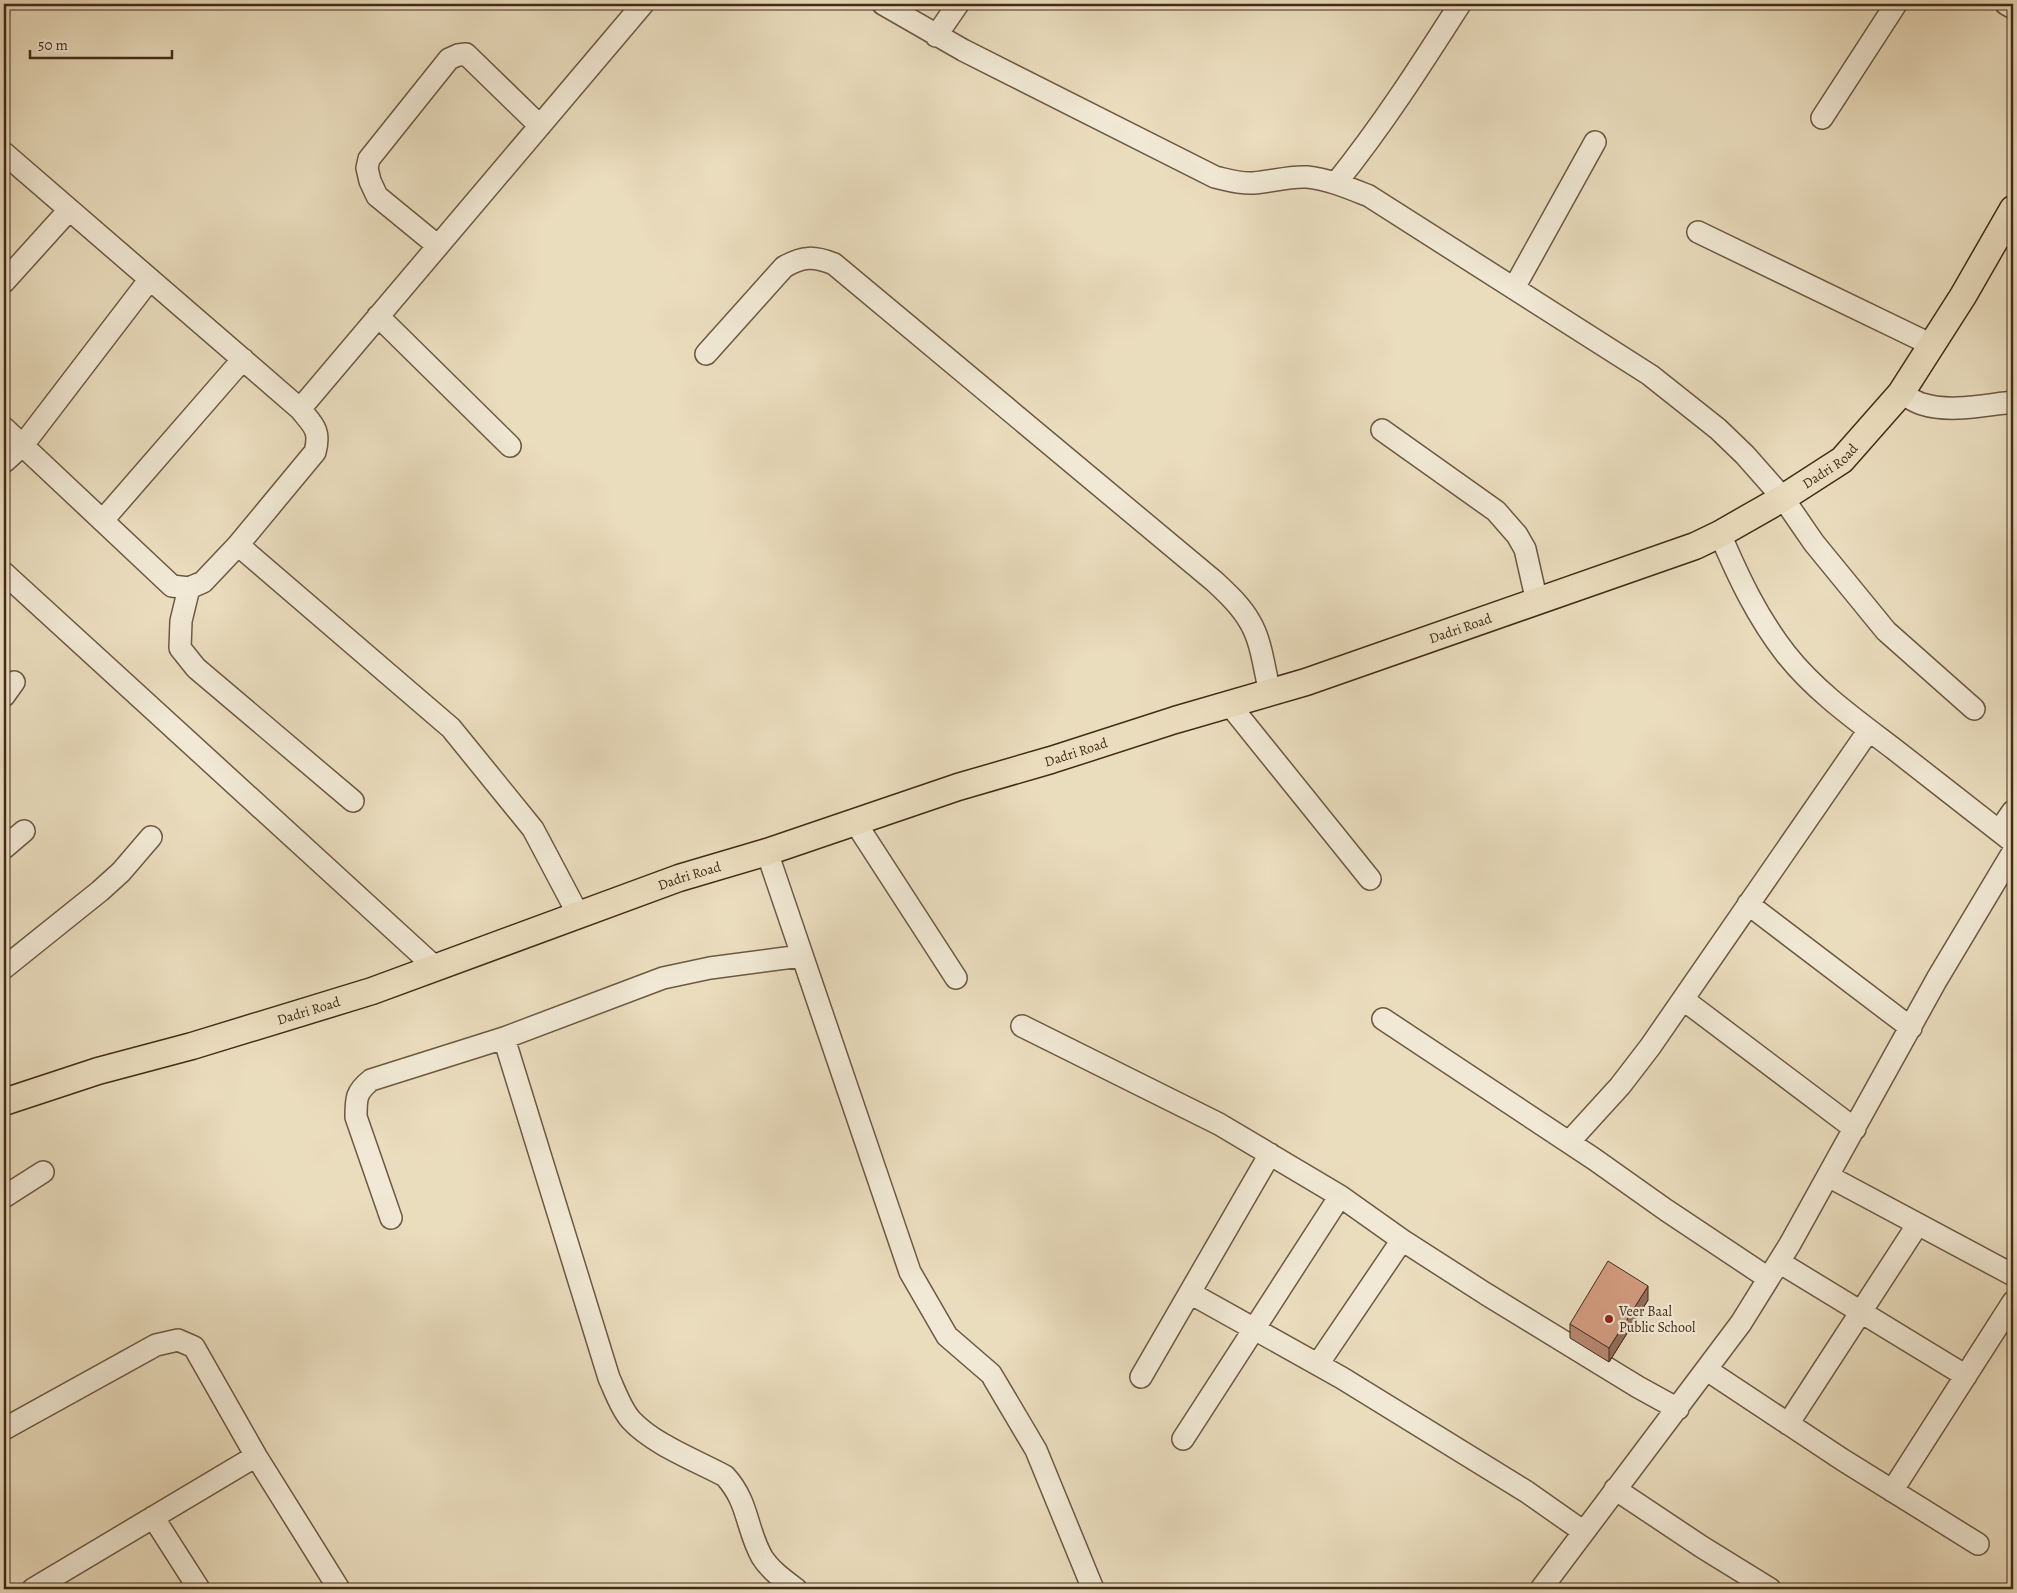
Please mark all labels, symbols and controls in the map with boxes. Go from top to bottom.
scale bar [30,28,172,60]
text: 50 m [38,35,68,55]
street label: Dadri Road [1799,439,1863,493]
street label: Dadri Road [1426,609,1495,648]
street label: Dadri Road [1042,733,1110,771]
street label: Dadri Road [655,857,724,895]
street label: Dadri Road [275,992,343,1030]
place label: Veer Baal Public School [1618,1302,1696,1337]
marker: Veer Baal Public School [1603,1313,1615,1325]

